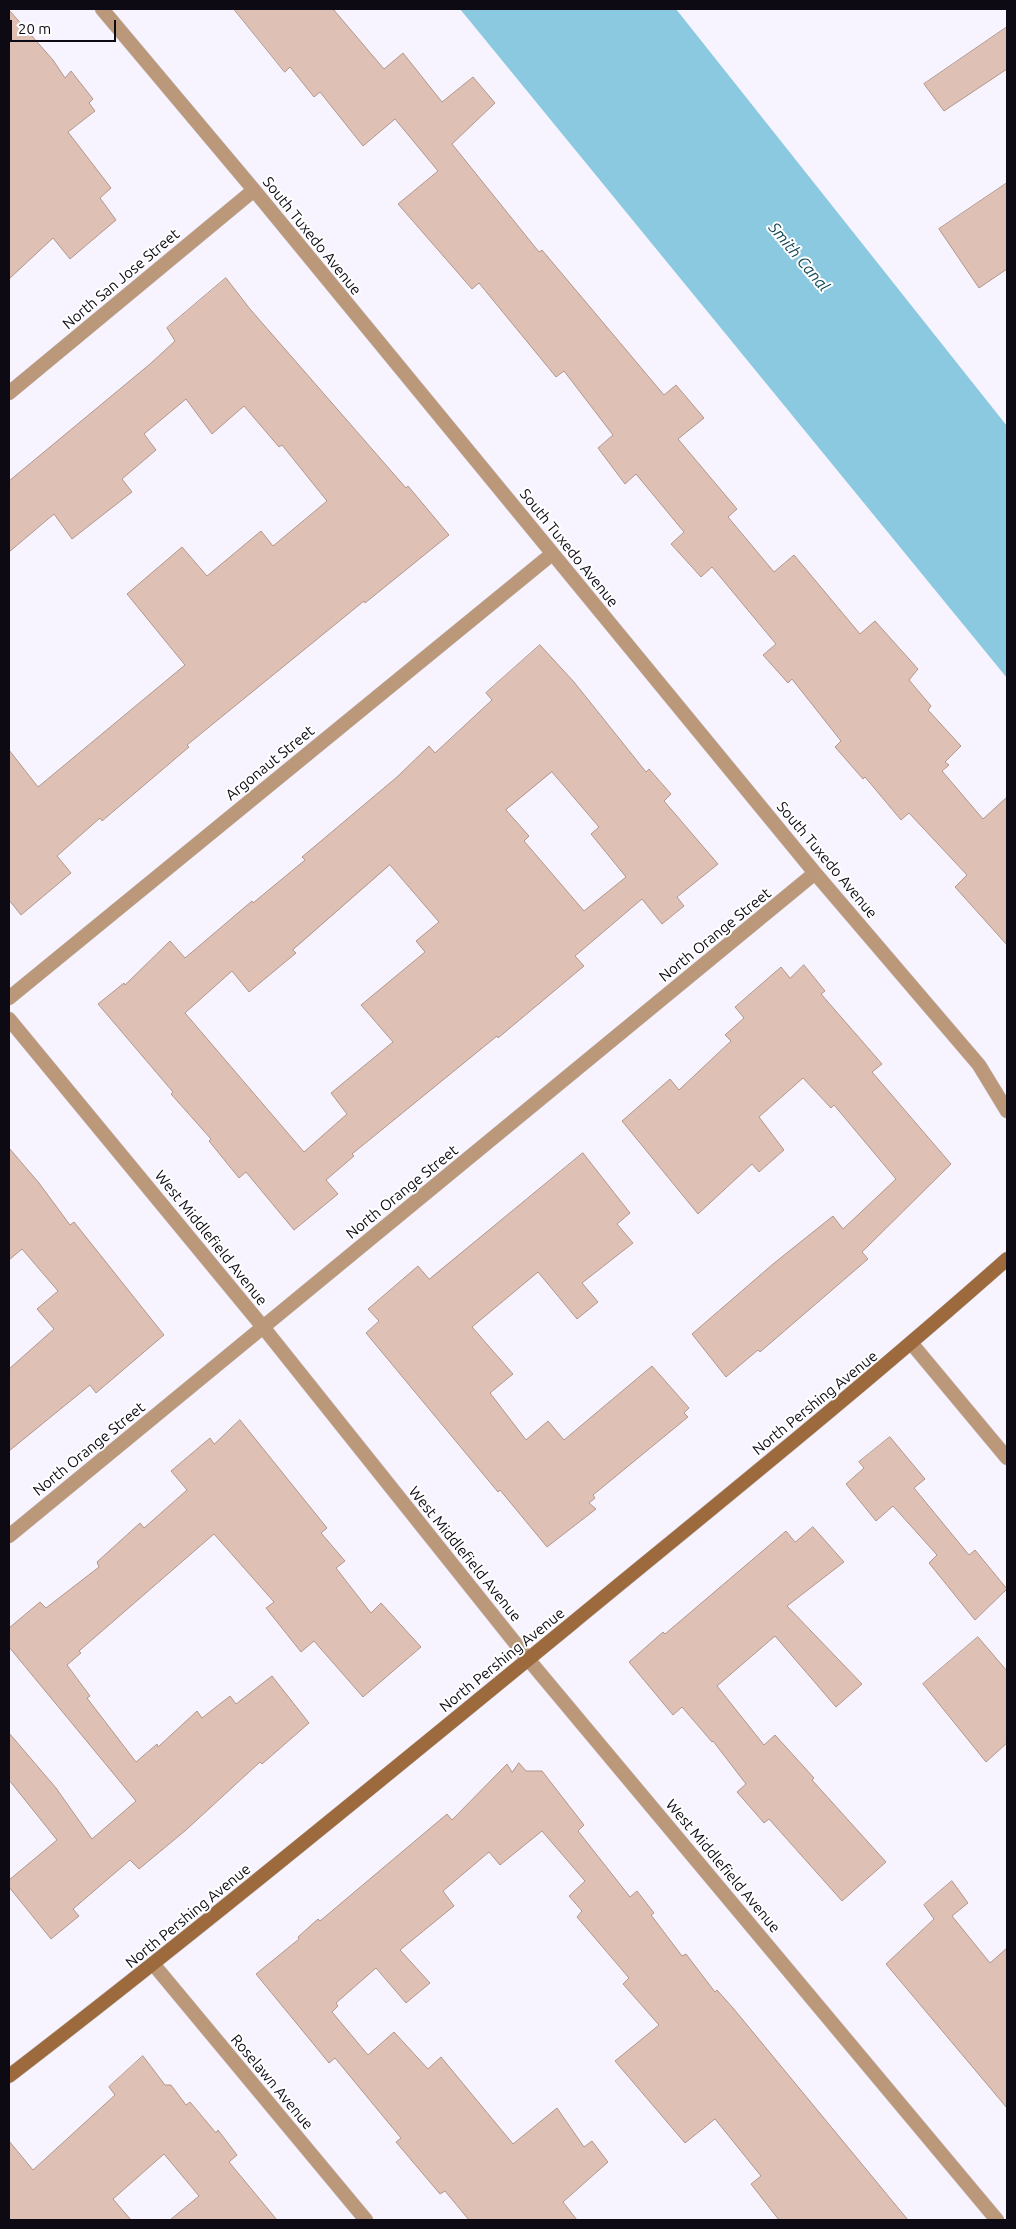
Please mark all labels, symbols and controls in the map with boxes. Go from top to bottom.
scale bar [12,10,119,42]
text: 20 m [18,20,51,37]
street label: South Tuxedo Avenue [259,173,365,299]
water label: Smith Canal [764,218,834,296]
street label: North San Jose Street [59,225,183,333]
street label: South Tuxedo Avenue [516,485,622,611]
street label: Argonaut Street [222,722,318,804]
street label: South Tuxedo Avenue [773,798,881,922]
street label: North Orange Street [655,884,775,986]
street label: North Orange Street [342,1141,462,1243]
street label: West Middlefield Avenue [151,1167,271,1309]
street label: North Pershing Avenue [749,1347,881,1459]
street label: North Orange Street [29,1398,149,1500]
street label: West Middlefield Avenue [405,1483,525,1625]
street label: North Pershing Avenue [436,1604,568,1716]
street label: West Middlefield Avenue [662,1796,784,1936]
street label: North Pershing Avenue [122,1860,254,1972]
street label: Roselawn Avenue [227,2031,317,2133]

